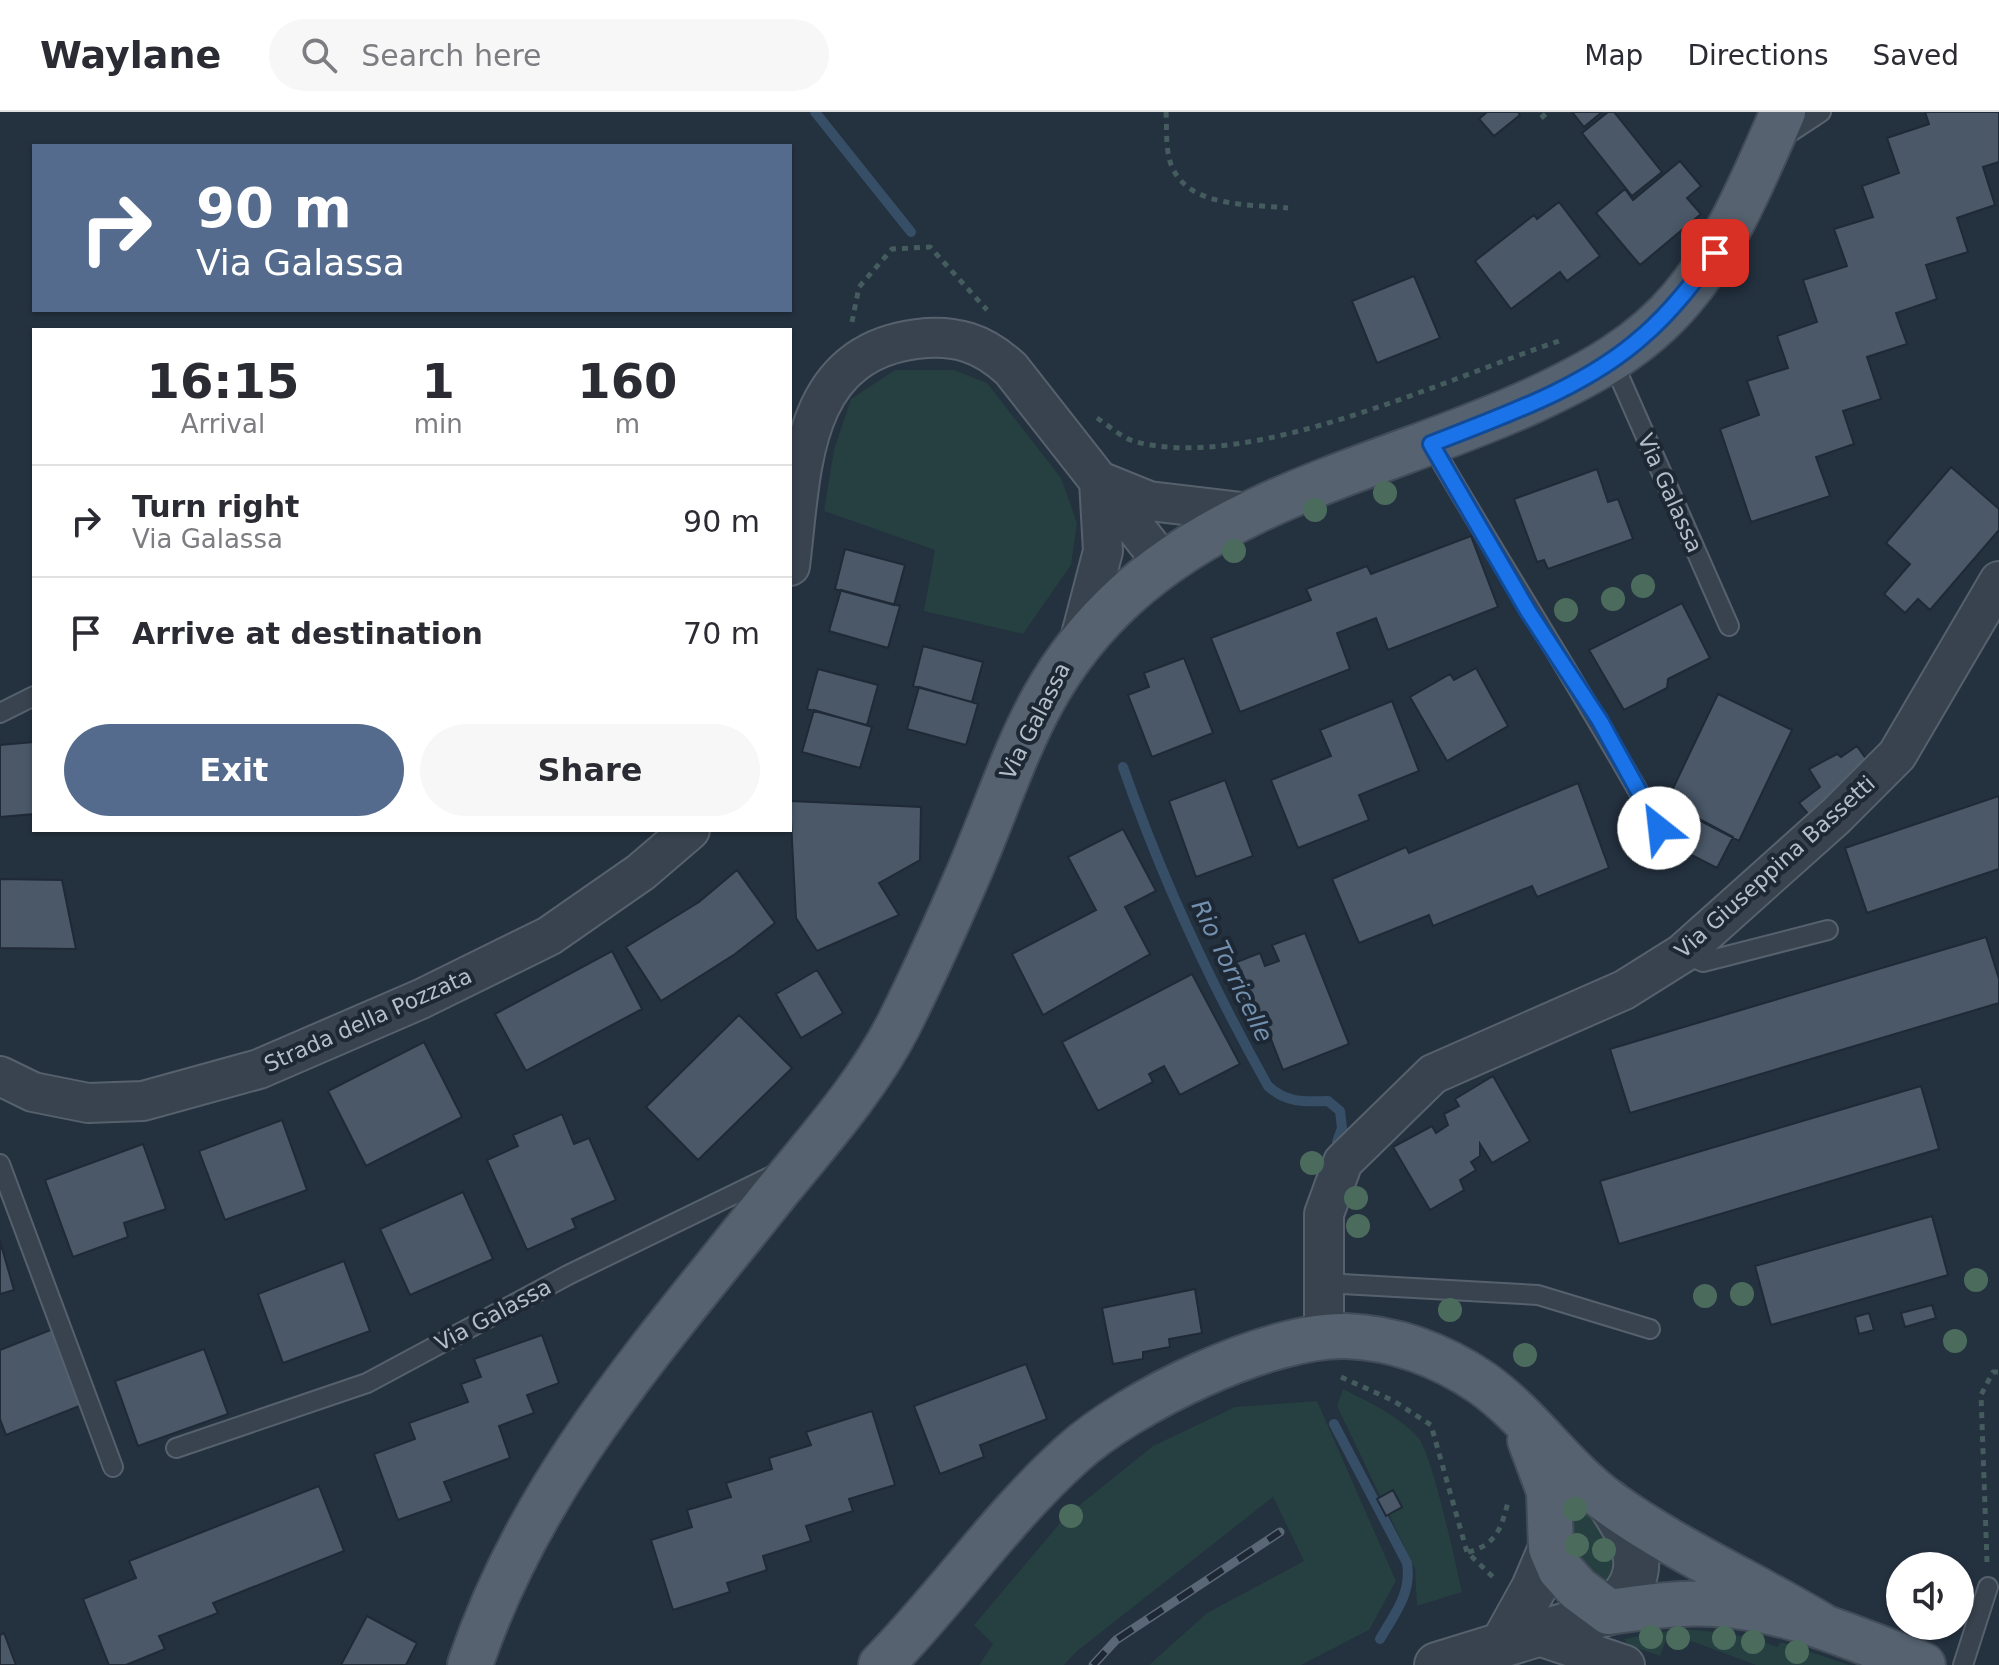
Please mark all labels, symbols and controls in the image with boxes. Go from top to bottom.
search box [269,19,829,91]
text: Waylane [40,33,221,77]
icon: search [297,33,341,77]
text: Search here [361,38,542,73]
text: Map [1584,39,1643,72]
text: Directions [1687,39,1828,72]
text: Saved [1872,39,1959,72]
text: 90 m [196,175,352,240]
icon: right [64,176,168,280]
pin [1681,219,1749,287]
icon: arrive [1693,231,1737,275]
text: Via Galassa [196,242,405,283]
text: 16:15 [146,353,299,409]
text: 1 [422,353,455,409]
text: 160 [577,353,677,409]
text: Arrival [181,409,265,439]
text: min [414,409,463,439]
text: m [615,409,640,439]
street label: Via Galassa [1633,430,1707,556]
text: Turn right [132,489,299,524]
icon: right [64,499,108,543]
text: 90 m [683,504,760,539]
text: Via Galassa [132,524,283,554]
icon: arrive [64,611,108,655]
text: Arrive at destination [132,616,483,651]
text: 70 m [683,616,760,651]
street label: Via Galassa [995,658,1075,784]
button: Exit [64,724,404,816]
button: Share [420,724,760,816]
street label: Via Giuseppina Bassetti [1670,771,1880,963]
position arrow [1617,786,1701,870]
water label: Rio Torricelle [1186,895,1278,1047]
street label: Strada della Pozzata [260,963,476,1077]
street label: Via Galassa [431,1274,555,1356]
map controls [1886,1552,1974,1640]
button: sound [1886,1552,1974,1640]

